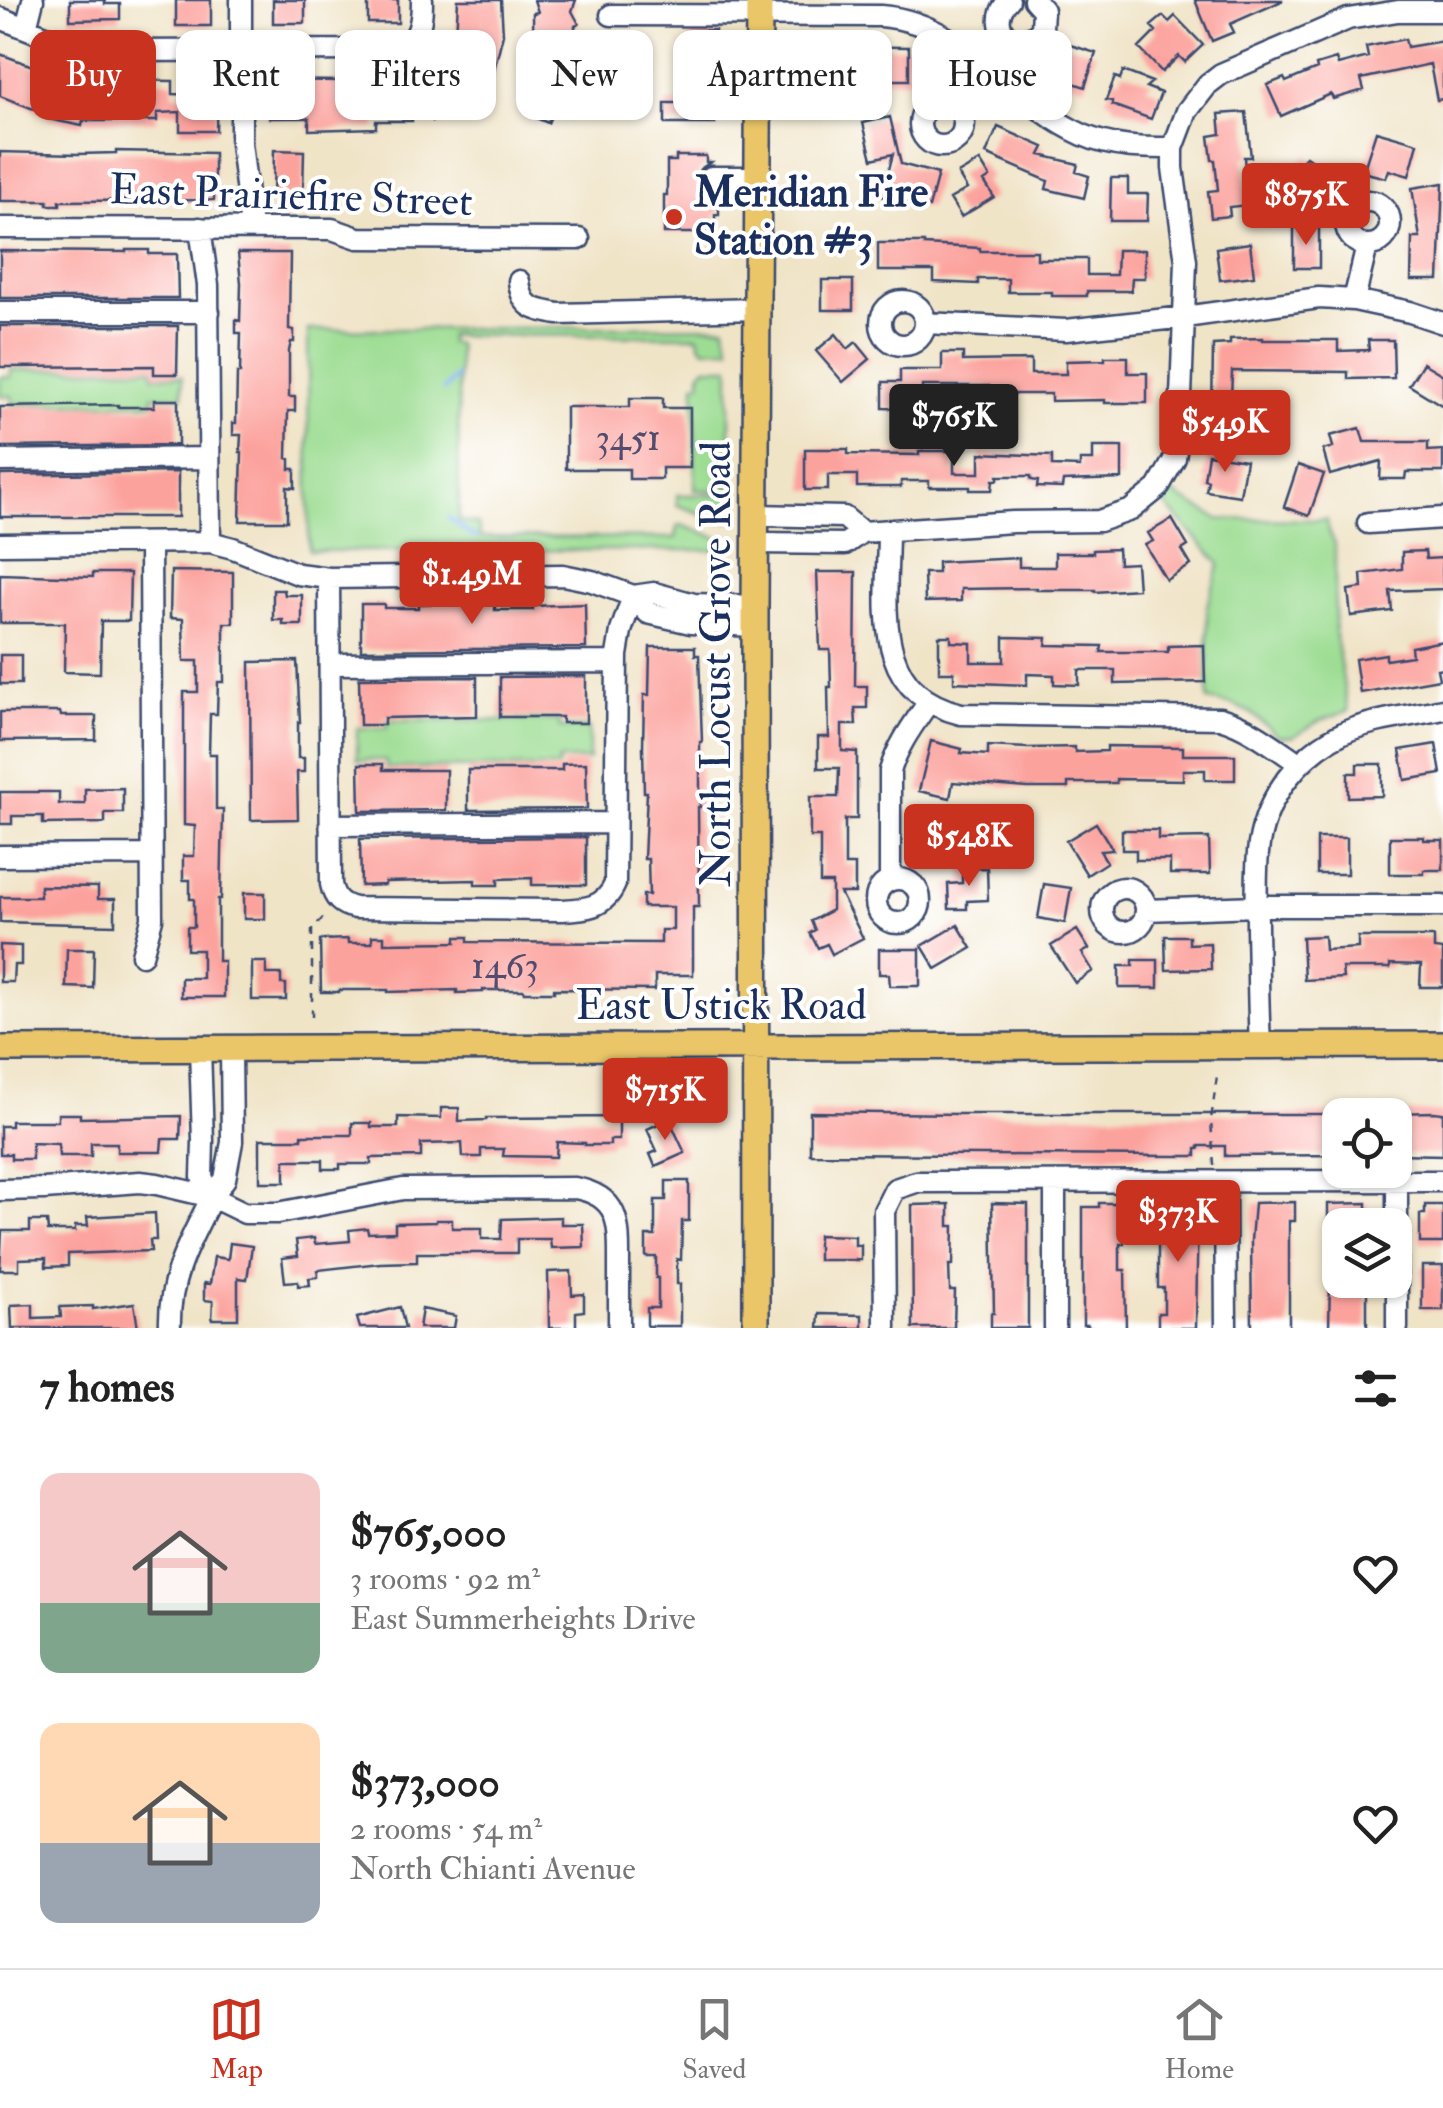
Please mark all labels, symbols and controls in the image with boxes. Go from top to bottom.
chip: Buy [30,30,156,120]
chip: Rent [176,30,315,120]
chip: Filters [335,30,496,120]
chip: New [516,30,653,120]
chip: Apartment [673,30,892,120]
chip: House [912,30,1072,120]
pin: $875K [1236,163,1376,248]
street label: East Prairiefire Street [109,164,473,228]
place label: Meridian Fire Station #3 [693,167,928,267]
text: $875K [1264,175,1348,215]
marker: Meridian Fire Station #3 [663,206,685,228]
pin: $765K [884,384,1024,469]
pin: $549K [1155,390,1295,475]
text: $765K [911,396,997,436]
text: $549K [1181,402,1269,442]
house number: 3451 [595,414,661,462]
street label: North Locust Grove Road [691,441,743,887]
pin: $1.49M [391,542,553,627]
text: $1.49M [422,554,522,594]
pin: $548K [899,804,1039,889]
text: $548K [926,816,1012,856]
house number: 1463 [471,942,539,990]
street label: East Ustick Road [575,980,867,1032]
pin: $715K [595,1058,735,1143]
text: $715K [625,1070,705,1110]
map controls [1322,1098,1412,1298]
button: locate [1322,1098,1412,1188]
pin: $373K [1108,1180,1248,1265]
text: $373K [1138,1192,1218,1232]
button: layers [1322,1208,1412,1298]
icon: filters [1348,1361,1403,1416]
text: 7 homes [40,1362,175,1414]
text: $765,000 [350,1507,507,1559]
icon: home [120,1513,240,1633]
icon: heart [1348,1546,1403,1601]
text: 3 rooms · 92 m² [350,1559,540,1599]
text: East Summerheights Drive [350,1599,696,1639]
text: $373,000 [350,1757,500,1809]
icon: home [120,1763,240,1883]
icon: heart [1348,1796,1403,1851]
text: 2 rooms · 54 m² [350,1809,542,1849]
text: North Chianti Avenue [350,1849,636,1889]
tab: Map [209,1992,264,2087]
tab: Saved [682,1992,746,2087]
tab: Home [1164,1992,1234,2087]

